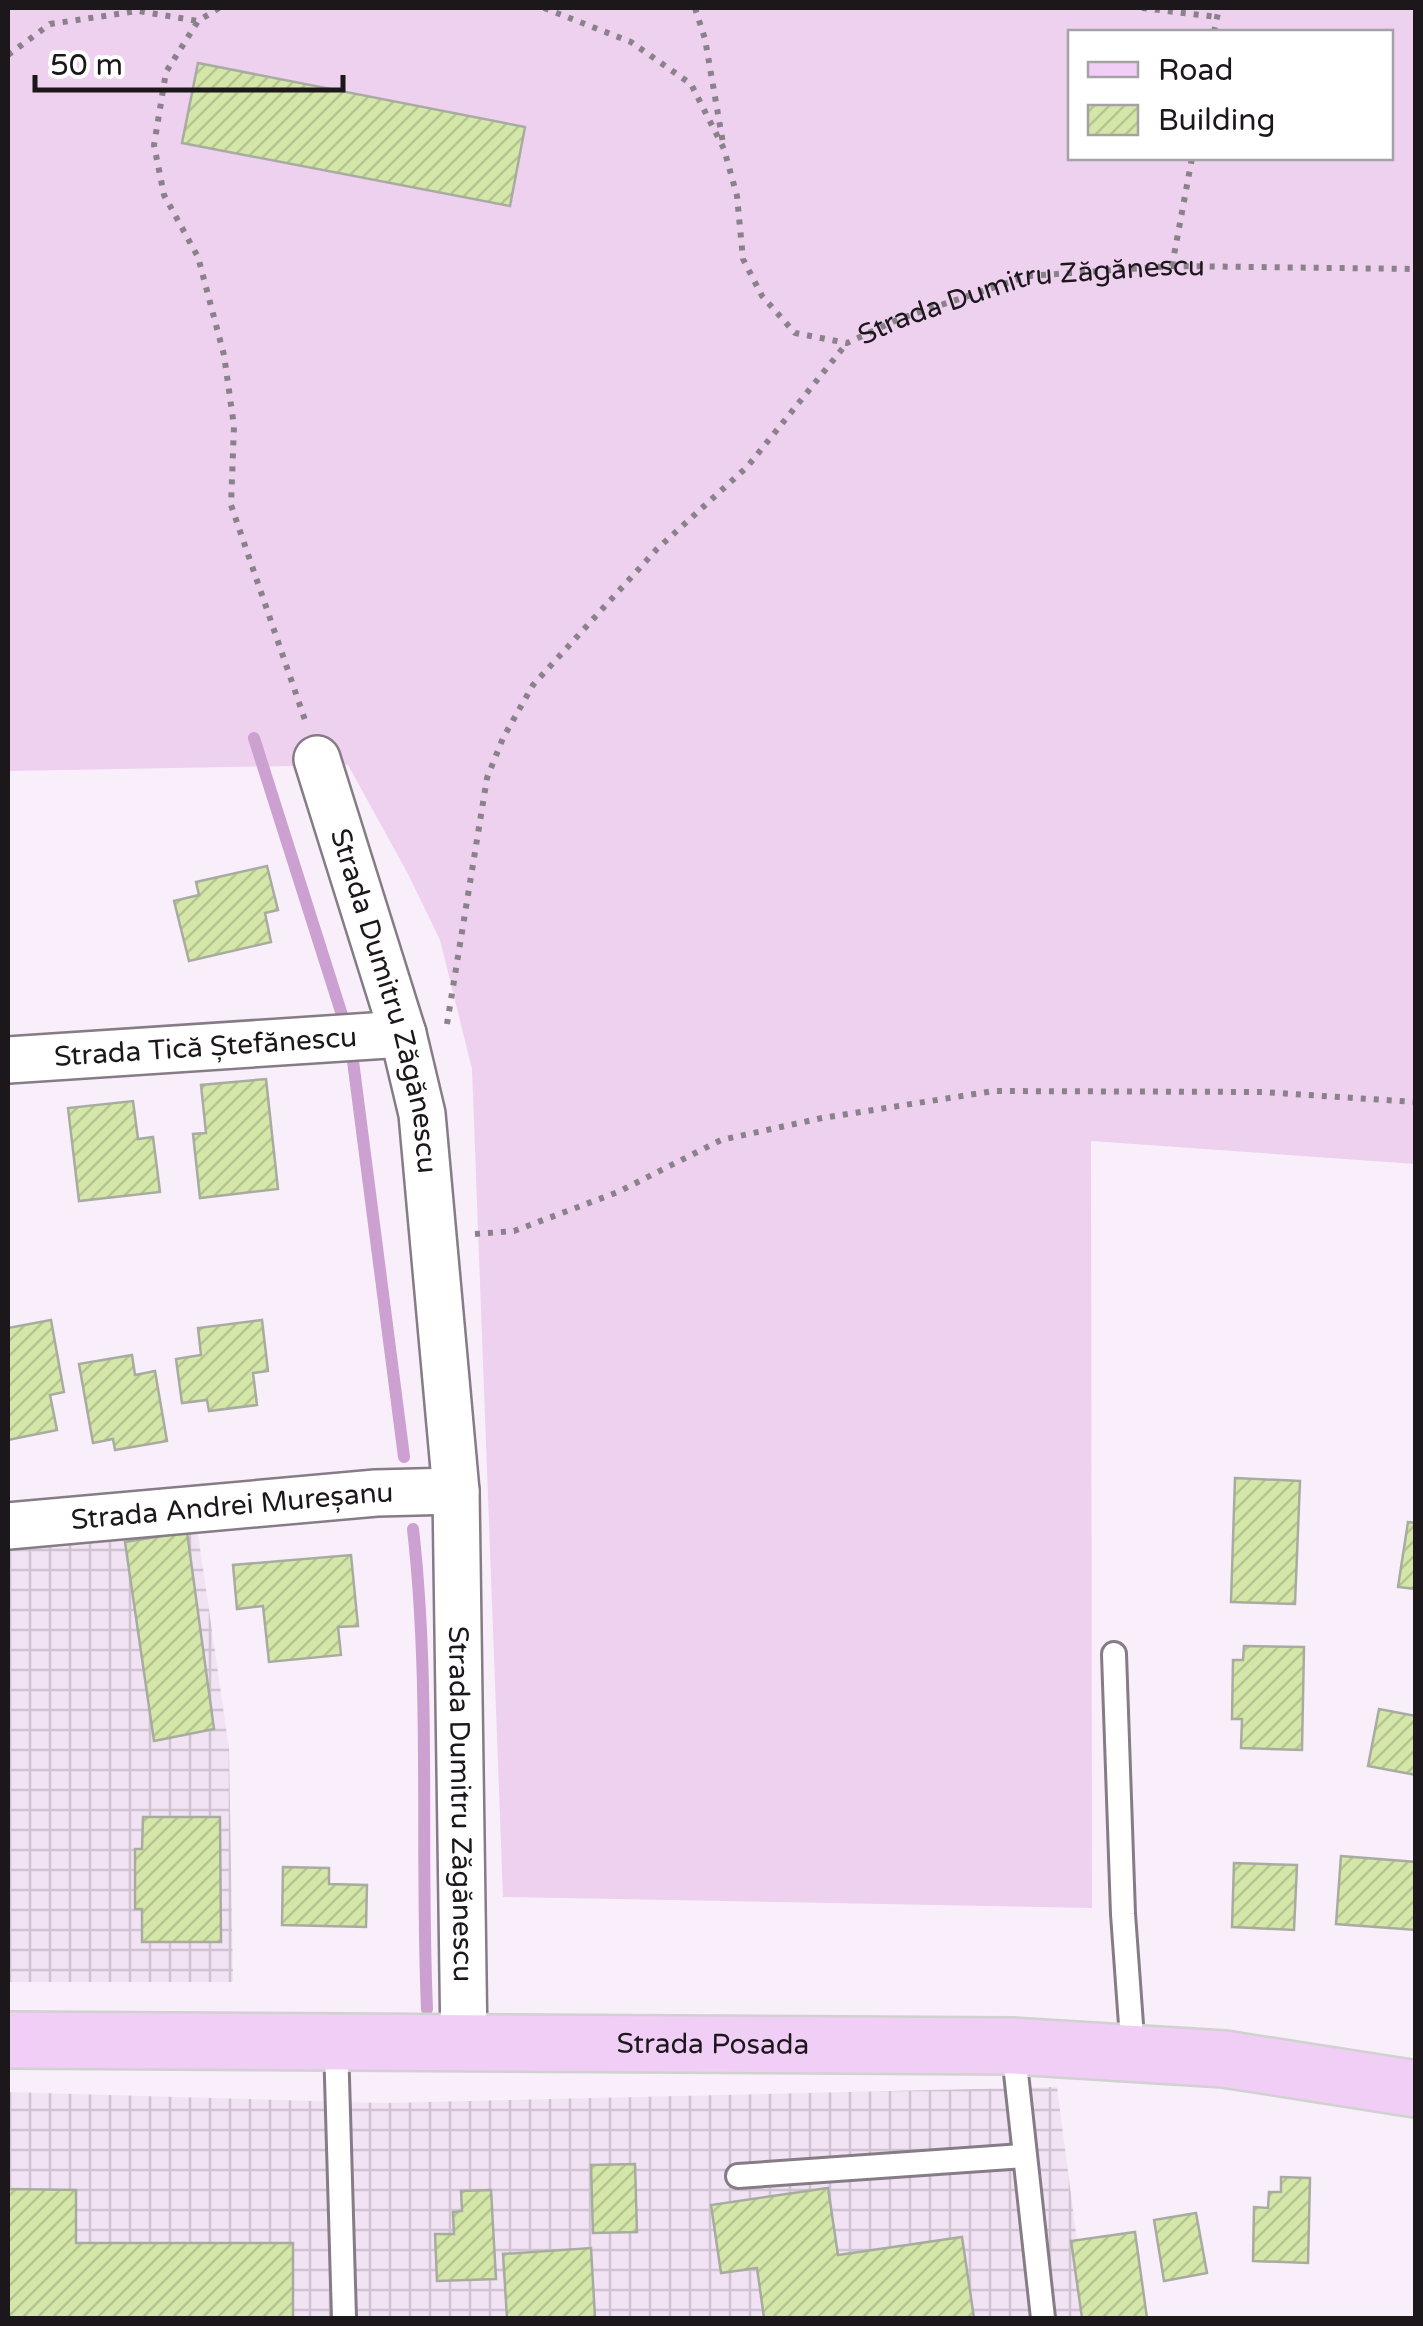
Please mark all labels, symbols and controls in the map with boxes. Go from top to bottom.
scale bar [35,30,342,92]
legend [1068,30,1393,160]
text: 50 m [50,47,123,84]
text: Road [1158,52,1233,89]
text: Building [1158,102,1275,139]
street label: Strada Dumitru Zăgănescu [853,249,1205,353]
street label: Strada Dumitru Zăgănescu [323,824,444,1175]
street label: Strada Tică Ștefănescu [53,1020,358,1074]
street label: Strada Andrei Mureșanu [69,1476,394,1537]
street label: Strada Dumitru Zăgănescu [441,1626,480,1982]
street label: Strada Posada [617,2027,809,2062]

